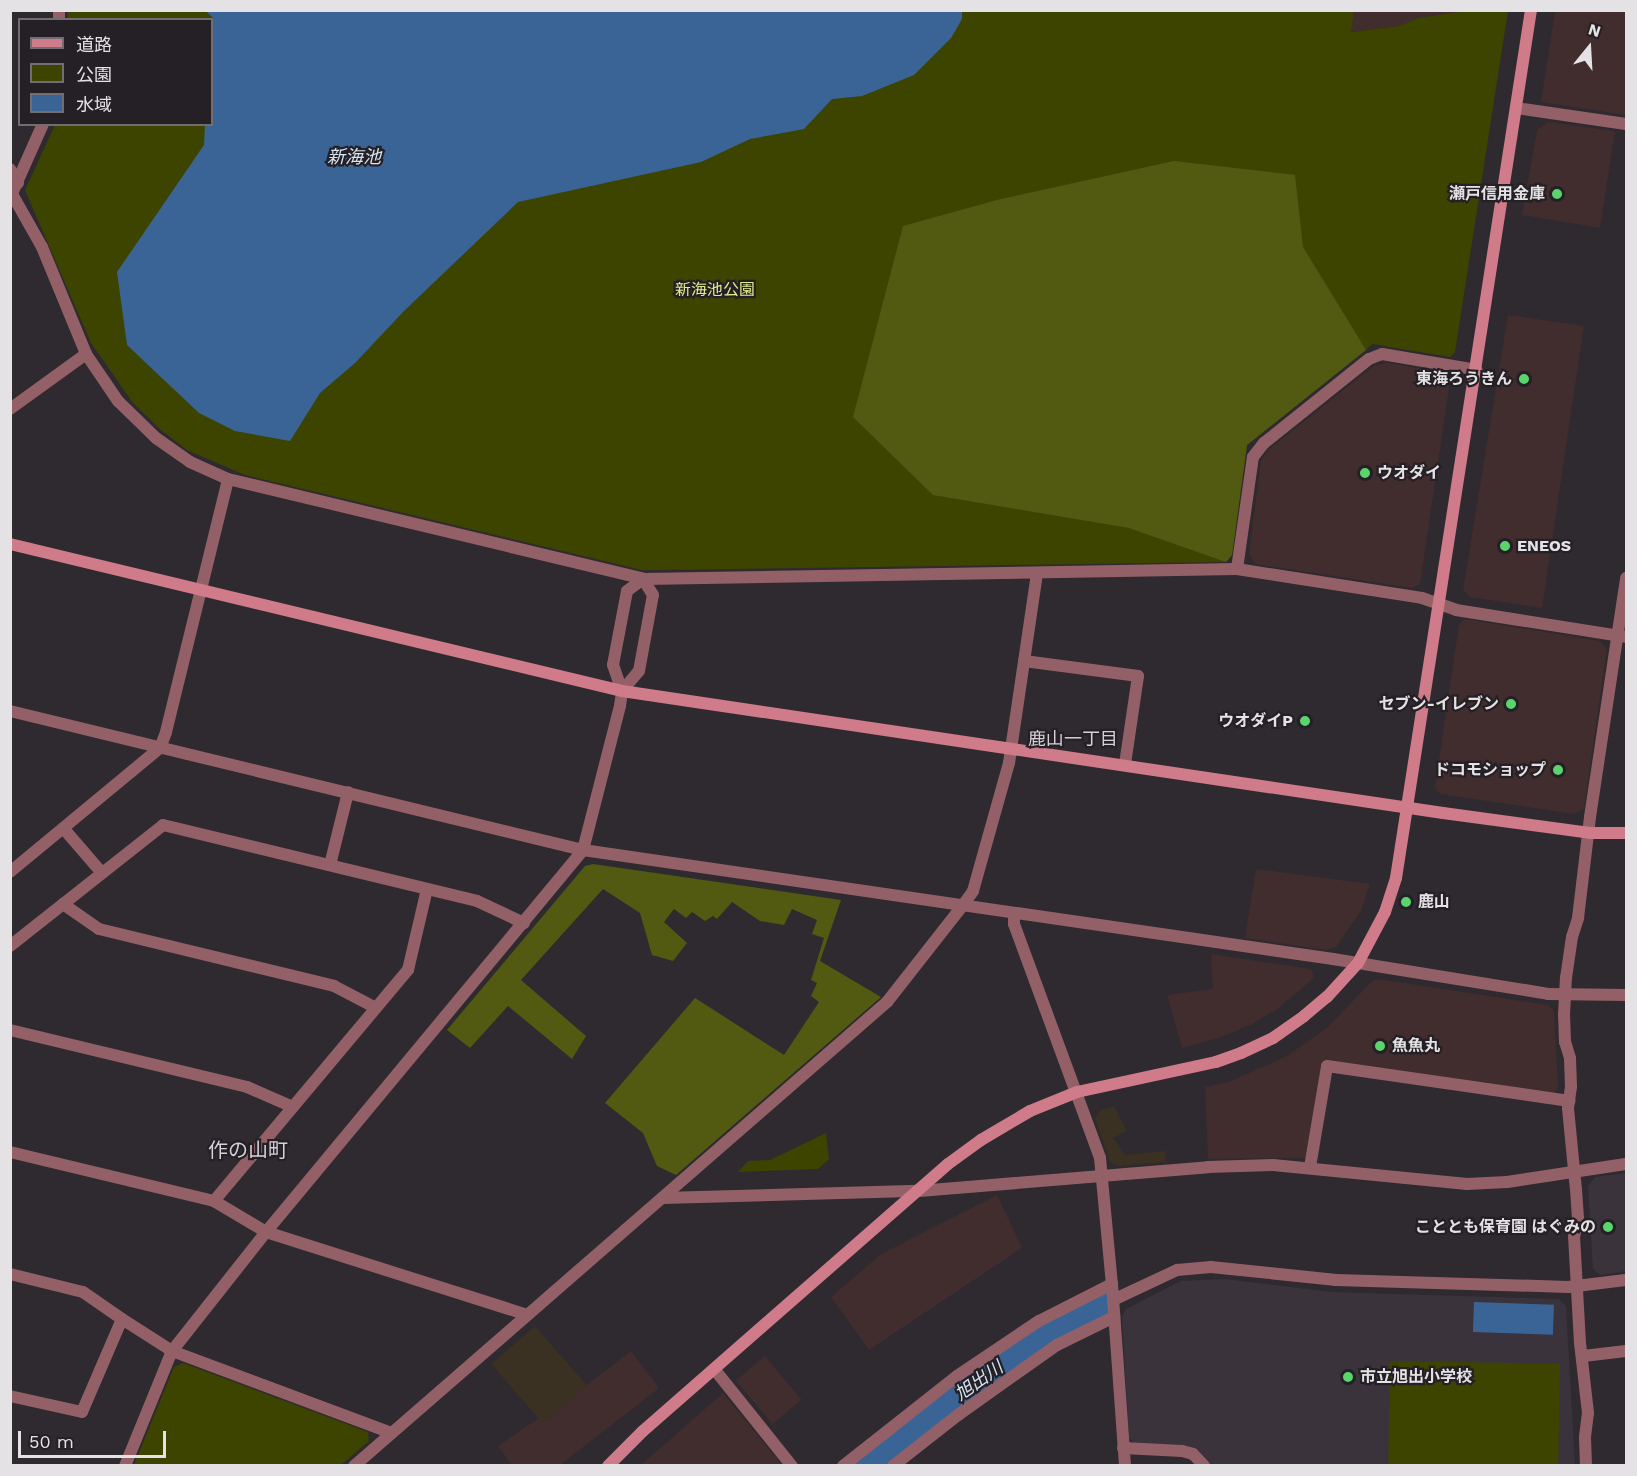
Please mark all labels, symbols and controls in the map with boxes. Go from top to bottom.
legend [18,18,213,126]
north arrow [1559,18,1619,78]
text: N [1586,20,1603,41]
text: 道路 [76,34,112,55]
text: 公園 [76,64,112,85]
text: 水域 [76,94,112,115]
water label: 新海池 [327,146,381,168]
place label: 瀬戸信用金庫 [1449,184,1545,204]
marker: 瀬戸信用金庫 [1550,187,1564,201]
park label: 新海池公園 [675,280,755,300]
place label: 東海ろうきん [1416,369,1512,389]
marker: 東海ろうきん [1517,372,1531,386]
place label: ウオダイ [1377,463,1441,483]
marker: ウオダイ [1358,466,1372,480]
place label: ENEOS [1517,536,1571,556]
marker: ENEOS [1498,539,1512,553]
place label: セブン-イレブン [1379,694,1499,714]
marker: セブン-イレブン [1504,697,1518,711]
place label: ウオダイP [1218,711,1293,731]
marker: ウオダイP [1298,714,1312,728]
district label: 鹿山一丁目 [1028,728,1118,750]
place label: ドコモショップ [1434,760,1546,780]
marker: ドコモショップ [1551,763,1565,777]
place label: 鹿山 [1418,892,1450,912]
marker: 鹿山 [1399,895,1413,909]
place label: 魚魚丸 [1392,1036,1440,1056]
marker: 魚魚丸 [1373,1039,1387,1053]
district label: 作の山町 [208,1138,288,1162]
place label: こととも保育園 はぐみの [1415,1217,1596,1237]
marker: こととも保育園 はぐみの [1601,1220,1615,1234]
water label: 旭出川 [951,1357,1007,1405]
place label: 市立旭出小学校 [1360,1367,1472,1387]
marker: 市立旭出小学校 [1341,1370,1355,1384]
scale bar [21,1419,170,1457]
text: 50 m [29,1431,74,1452]

